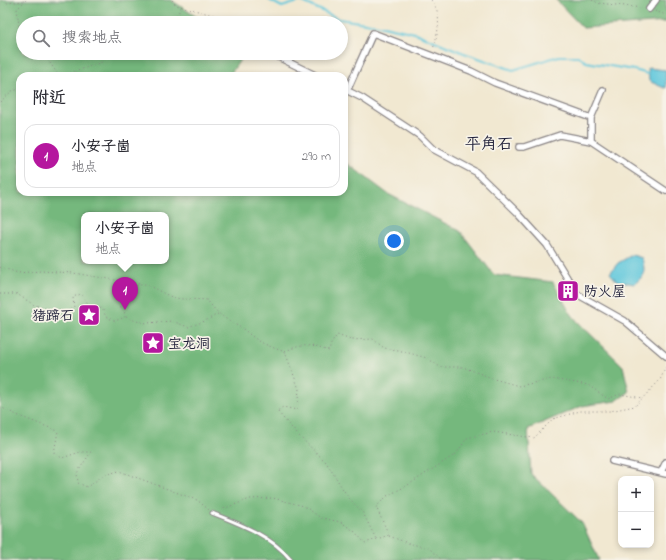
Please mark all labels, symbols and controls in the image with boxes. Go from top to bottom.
search box [16,16,348,60]
icon: search [30,27,52,49]
text: 搜索地点 [62,27,122,49]
text: 附近 [32,86,66,111]
district label: 平角石 [465,133,513,157]
text: 小安子崮 [71,136,131,158]
text: 1 [44,147,48,166]
text: 290 m [302,147,331,166]
text: 地点 [71,158,97,177]
popup [81,212,169,264]
text: 小安子崮 [95,218,155,240]
your location [384,231,404,251]
text: 地点 [95,240,121,259]
pin: 1 [112,277,138,310]
building icon: 防火屋 [555,278,581,304]
place label: 防火屋 [584,282,626,303]
place icon: 猪蹄石 [76,302,102,328]
place label: 猪蹄石 [32,306,74,327]
place icon: 宝龙洞 [140,330,166,356]
place label: 宝龙洞 [168,334,210,355]
map controls [618,476,654,548]
button: + [618,476,654,512]
button: − [618,512,654,548]

